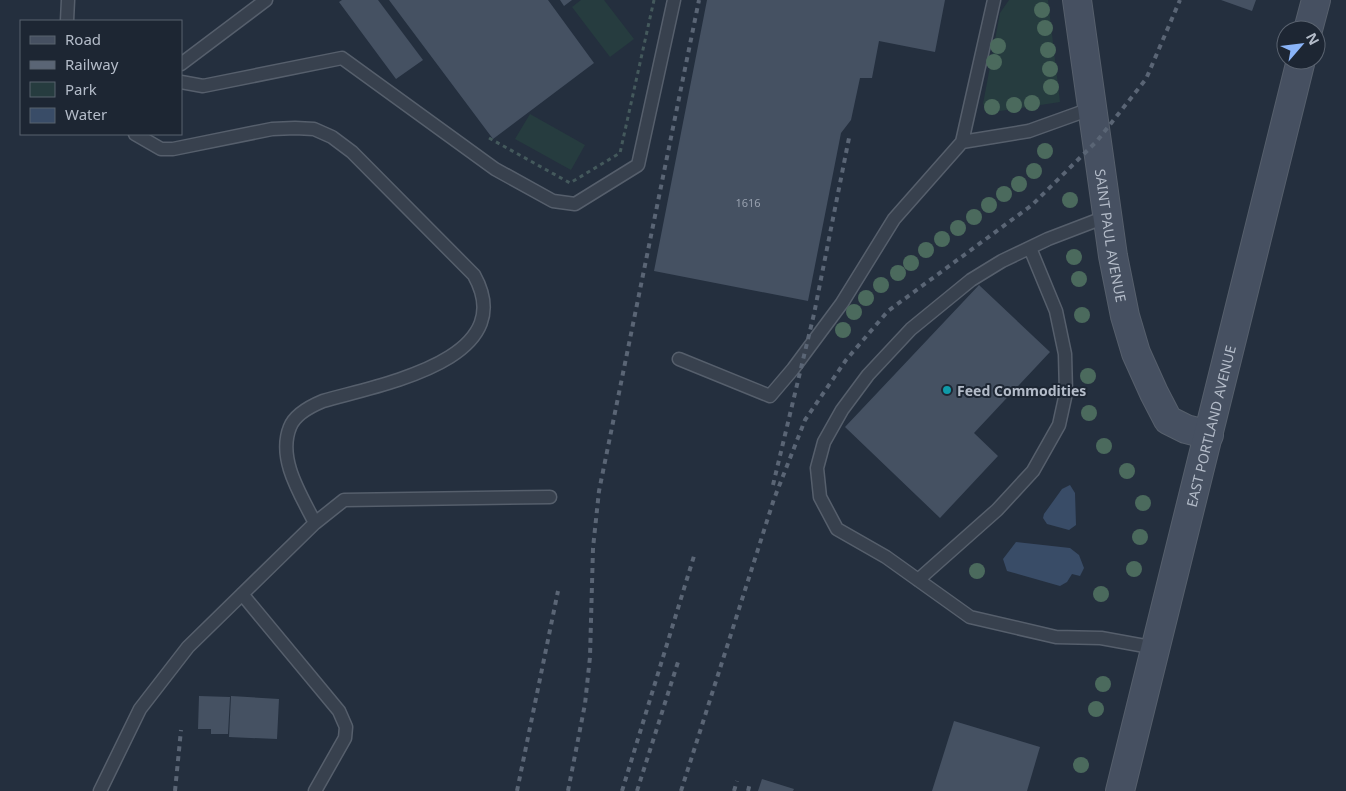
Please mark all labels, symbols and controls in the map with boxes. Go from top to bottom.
legend [20,20,182,135]
north arrow [1276,20,1326,70]
text: Road [65,29,101,49]
text: N [1302,29,1324,48]
text: Railway [65,54,119,74]
text: Park [65,79,97,99]
text: Water [65,104,107,124]
street label: SAINT PAUL AVENUE [1091,168,1131,304]
house number: 1616 [735,195,761,210]
street label: EAST PORTLAND AVENUE [1181,343,1240,509]
place label: Feed Commodities [957,381,1086,400]
marker: Feed Commodities [941,384,953,396]

